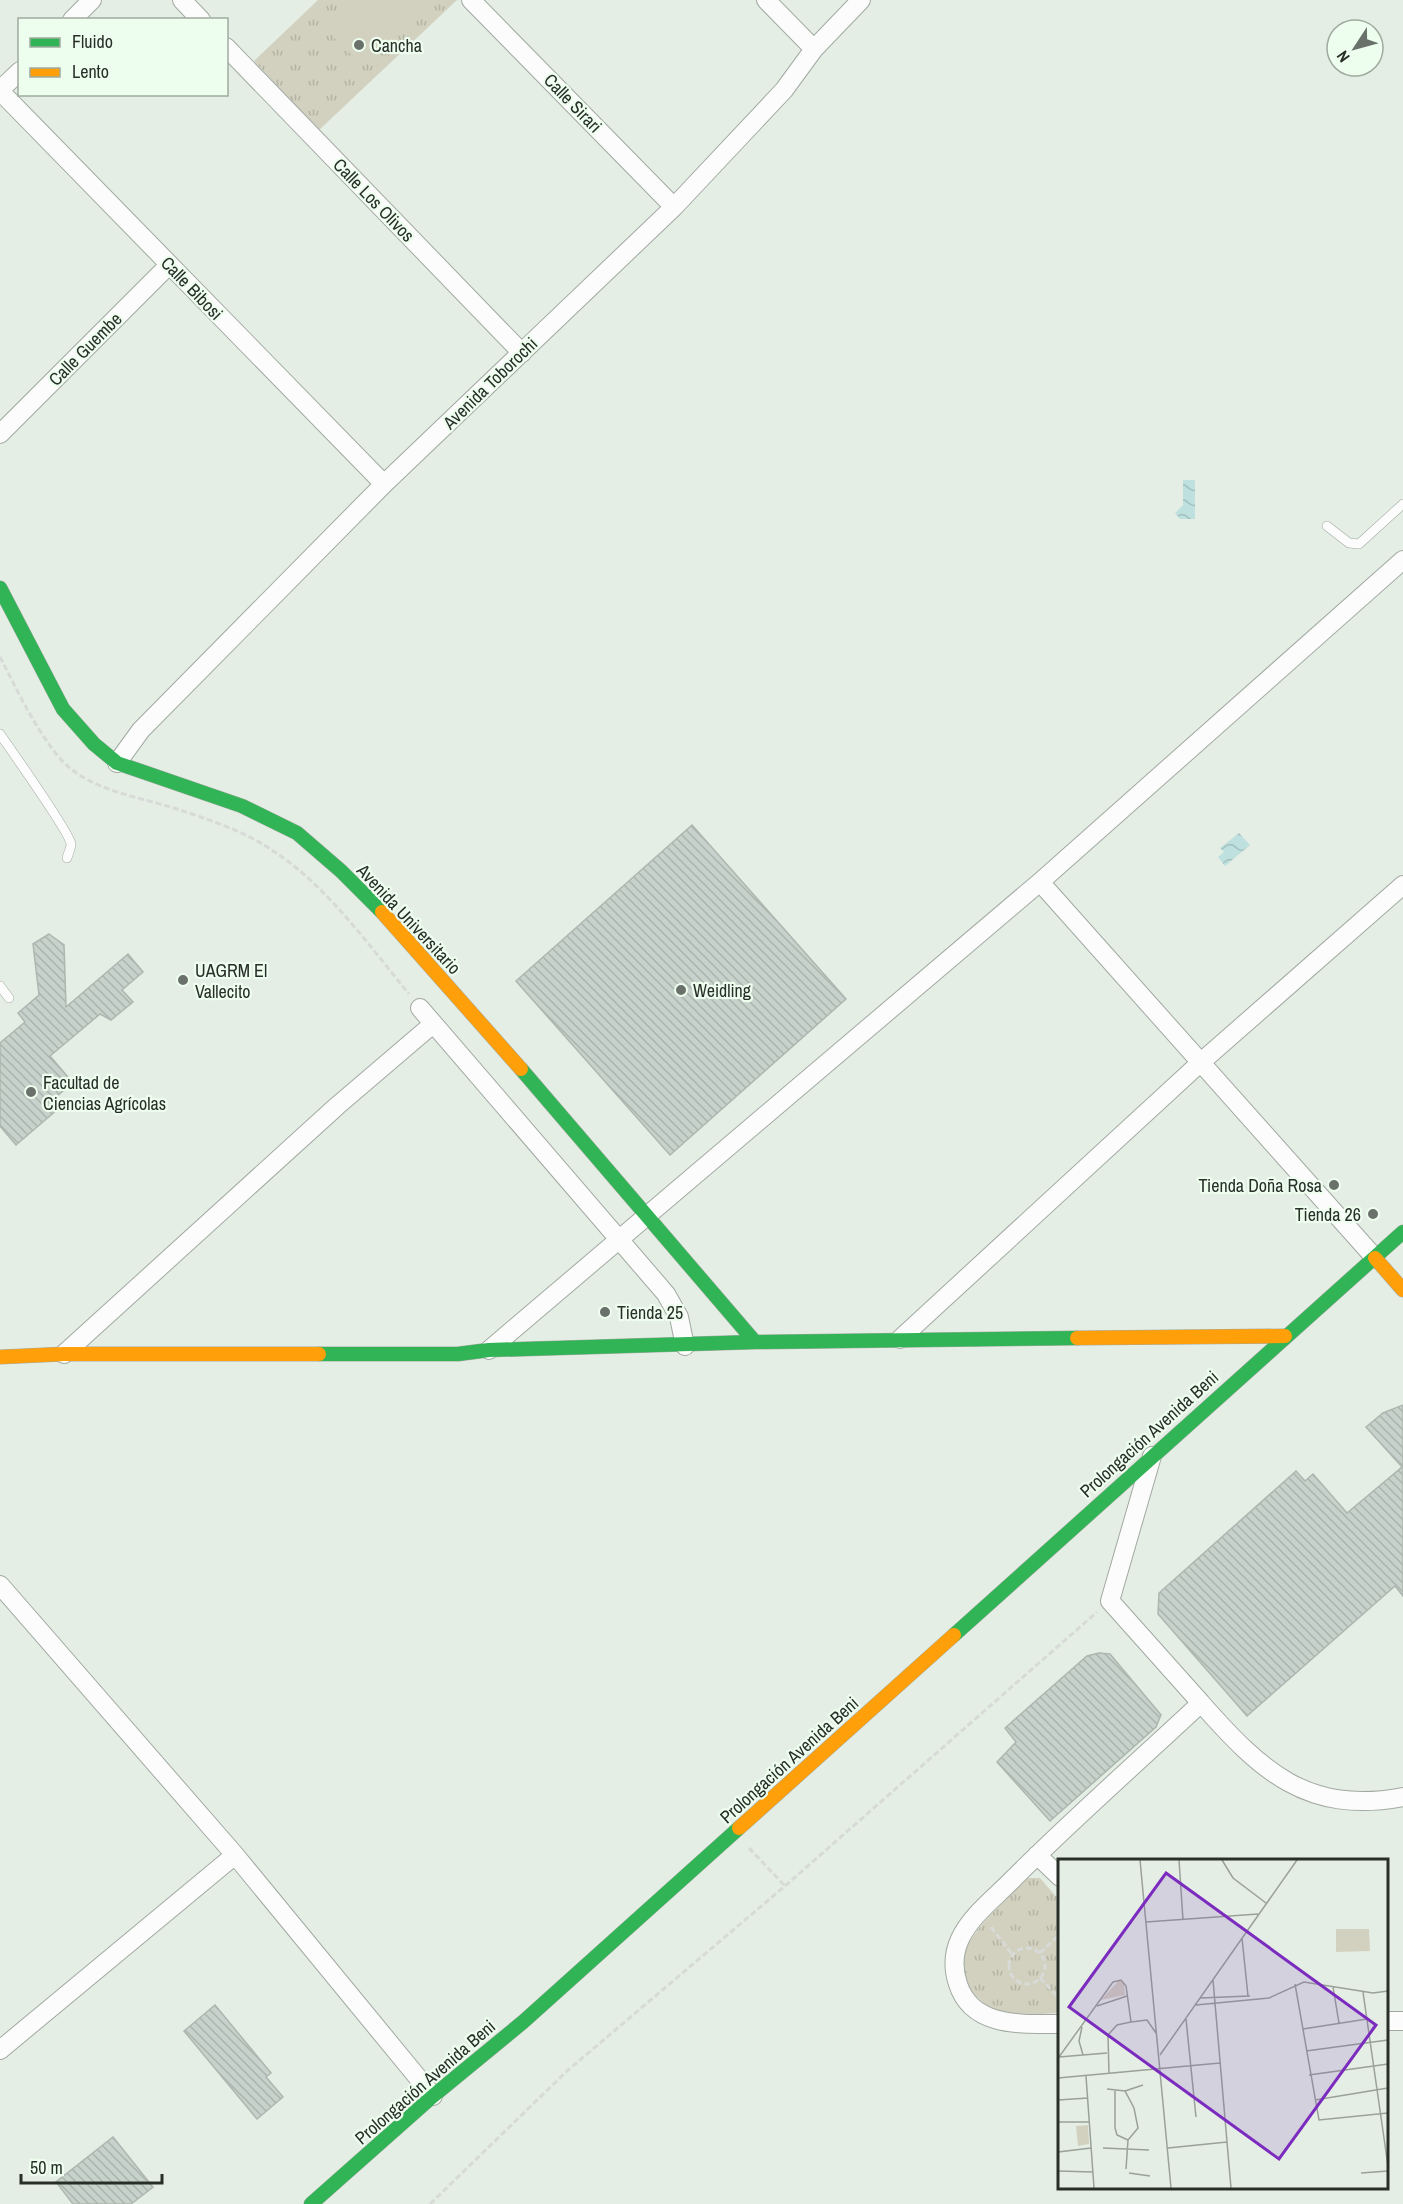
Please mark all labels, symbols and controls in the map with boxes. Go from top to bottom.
legend [18,18,228,96]
north arrow [1325,18,1385,78]
text: Fluido [72,29,113,54]
place label: Cancha [371,33,422,58]
marker: Cancha [352,38,366,52]
text: N [1331,47,1355,67]
text: Lento [72,59,109,84]
street label: Calle Sirari [538,68,608,138]
street label: Calle Los Olivos [328,153,420,247]
street label: Calle Bibosi [155,251,229,325]
street label: Calle Guembe [43,307,127,391]
street label: Avenida Toborochi [437,331,543,435]
street label: Avenida Universitario [351,858,467,980]
place label: UAGRM El Vallecito [195,958,267,1004]
marker: UAGRM El Vallecito [176,973,190,987]
place label: Weidling [693,978,752,1003]
marker: Weidling [674,983,688,997]
place label: Facultad de Ciencias Agrícolas [43,1070,166,1116]
marker: Facultad de Ciencias Agrícolas [24,1085,38,1099]
place label: Tienda Doña Rosa [1198,1173,1322,1198]
marker: Tienda Doña Rosa [1327,1178,1341,1192]
place label: Tienda 26 [1295,1202,1361,1227]
marker: Tienda 26 [1366,1207,1380,1221]
place label: Tienda 25 [617,1300,683,1325]
marker: Tienda 25 [598,1305,612,1319]
street label: Prolongación Avenida Beni [1074,1365,1224,1503]
street label: Prolongación Avenida Beni [714,1691,864,1829]
inset map [1058,1859,1388,2189]
street label: Prolongación Avenida Beni [349,2014,501,2150]
scale bar [21,2147,162,2185]
text: 50 m [30,2155,63,2180]

